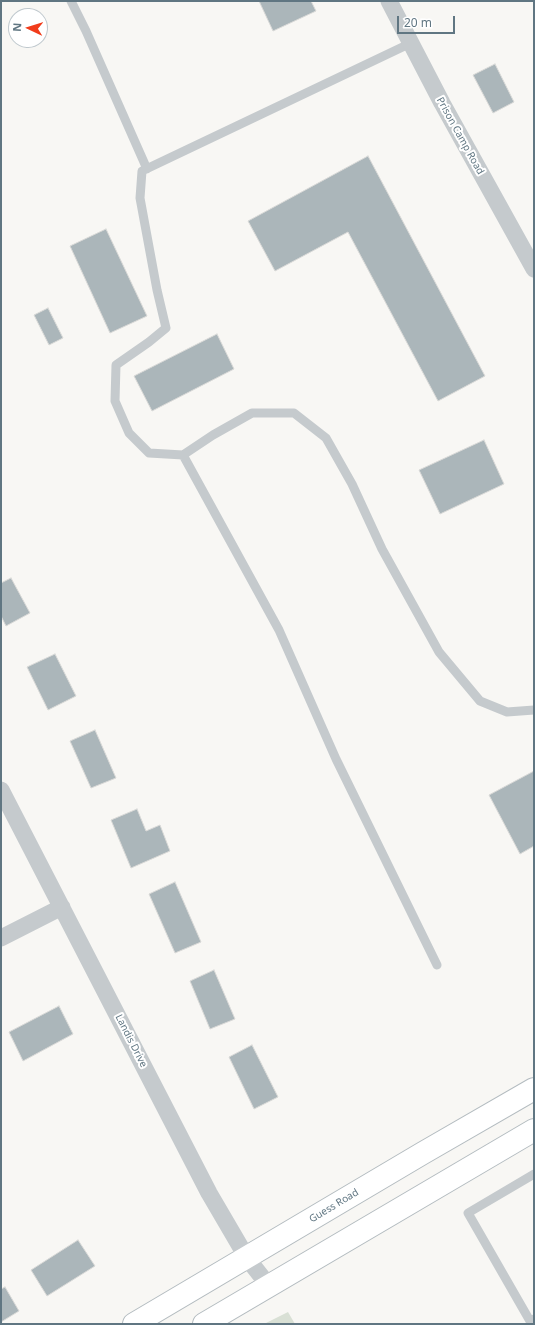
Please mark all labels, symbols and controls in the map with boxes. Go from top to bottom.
north arrow [8,8,48,48]
scale bar [399,8,457,34]
text: 20 m [404,14,432,31]
text: N [9,22,24,32]
street label: Prison Camp Road [434,95,486,177]
street label: Landis Drive [113,1012,149,1070]
street label: Guess Road [307,1187,361,1225]

